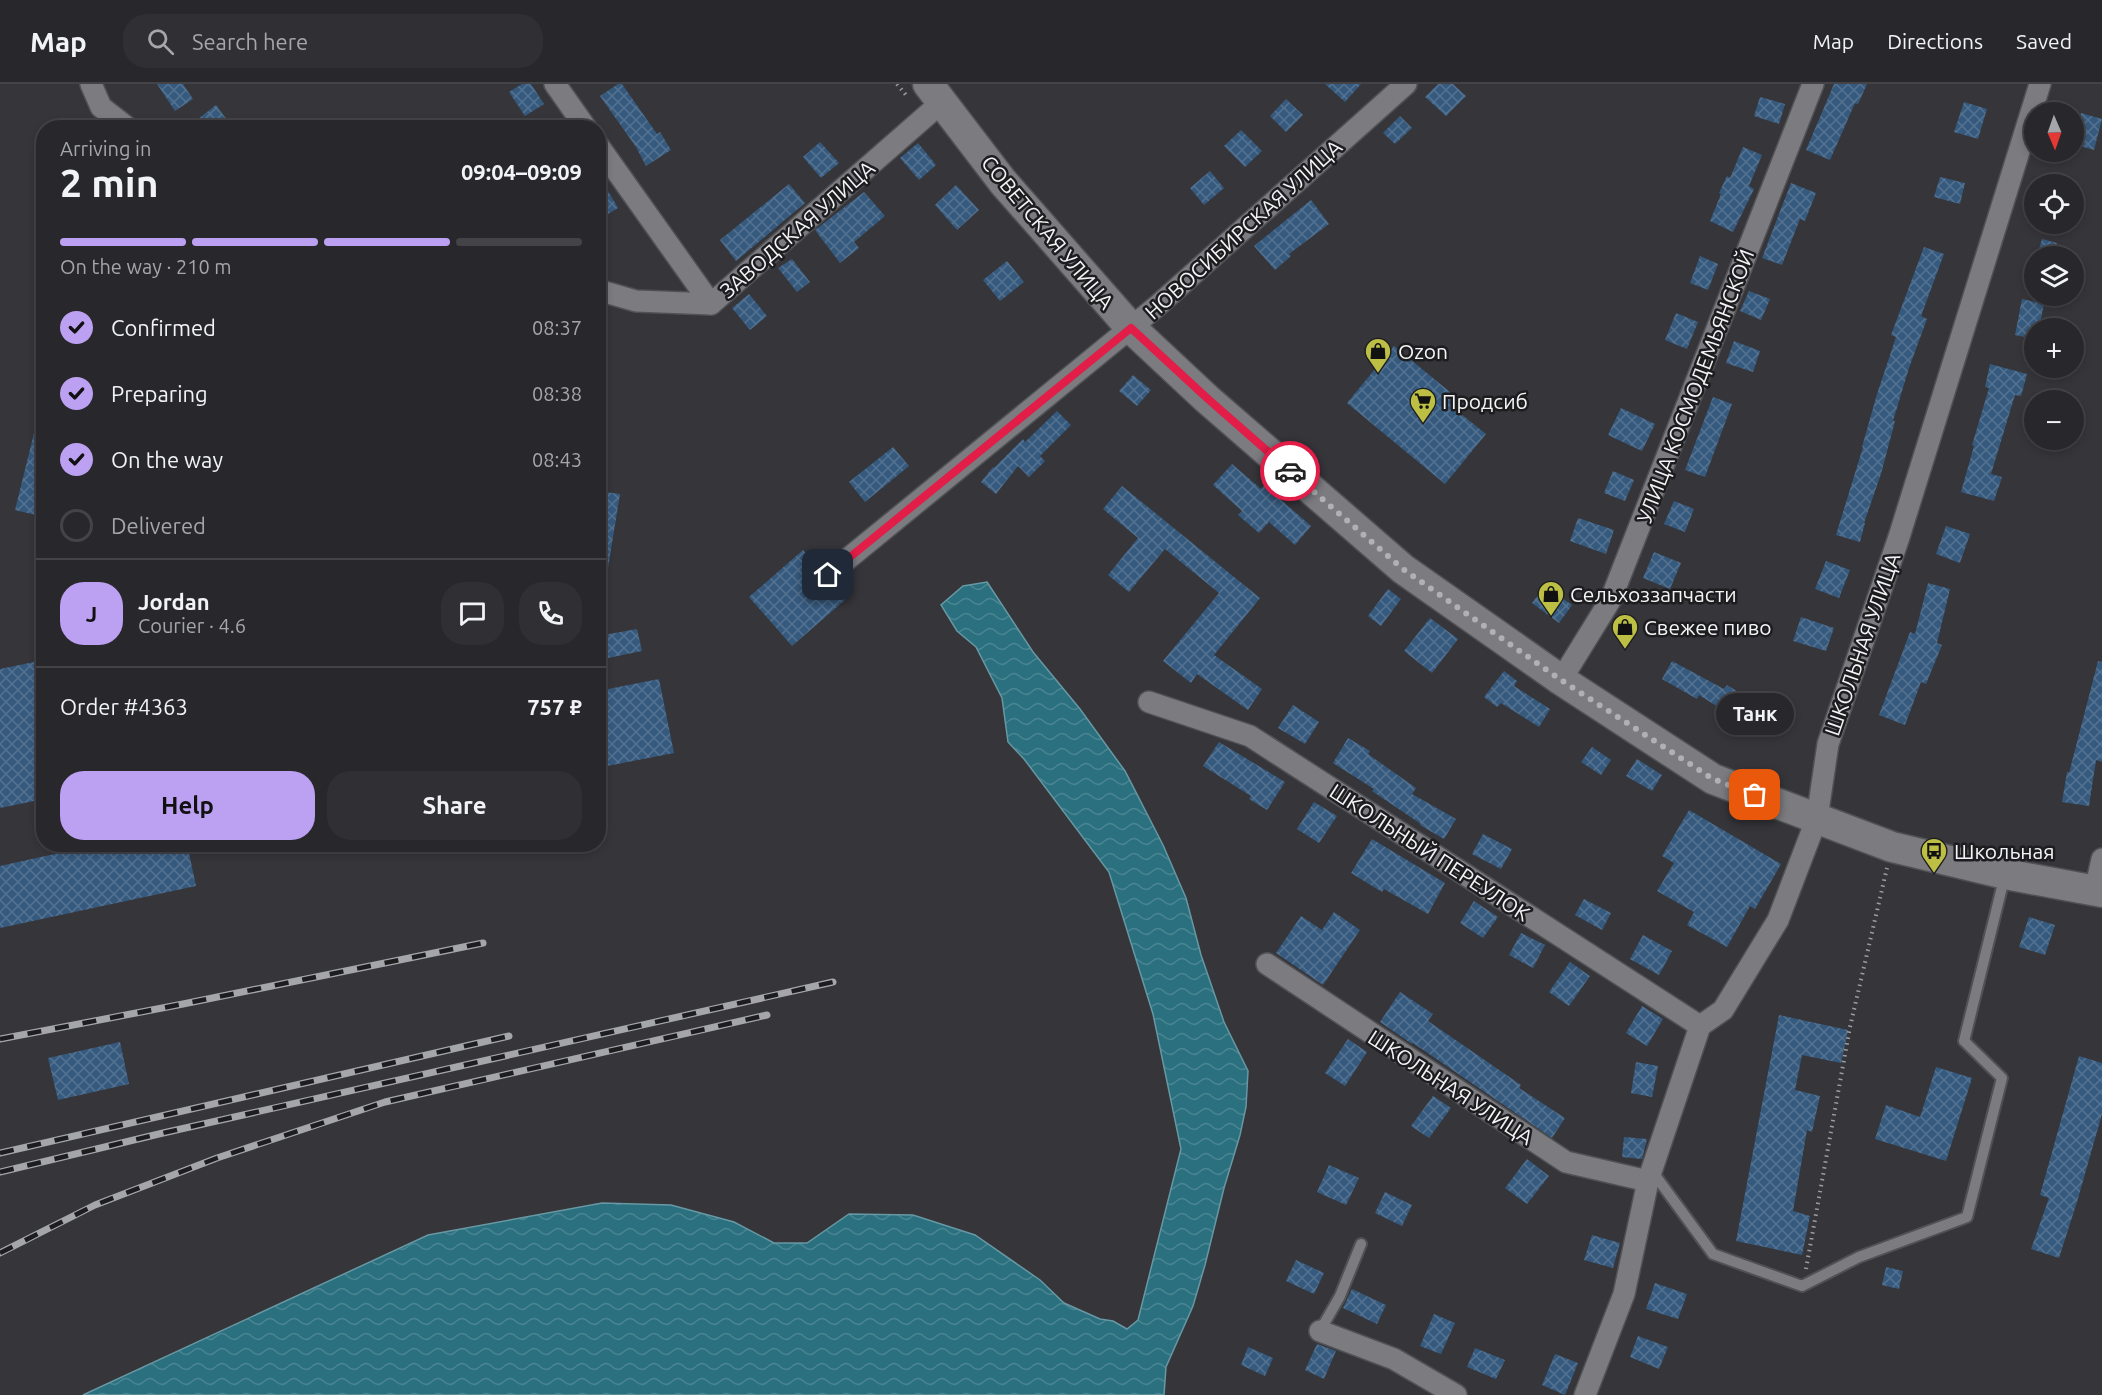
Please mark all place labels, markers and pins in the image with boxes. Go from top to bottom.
shop icon: Ozon [1363,336,1393,374]
place label: Ozon [1398,339,1448,363]
supermarket icon: Продсиб [1408,386,1438,424]
place label: Продсиб [1442,389,1528,413]
pin [802,549,853,600]
shop icon: Сельхоззапчасти [1536,579,1566,617]
place label: Сельхоззапчасти [1570,582,1737,606]
shop icon: Свежее пиво [1610,612,1640,650]
place label: Свежее пиво [1644,615,1772,639]
callout: Танк [1716,693,1794,735]
pin [1729,769,1780,820]
bus stop icon: Школьная [1919,836,1949,874]
place label: Школьная [1954,839,2055,863]

